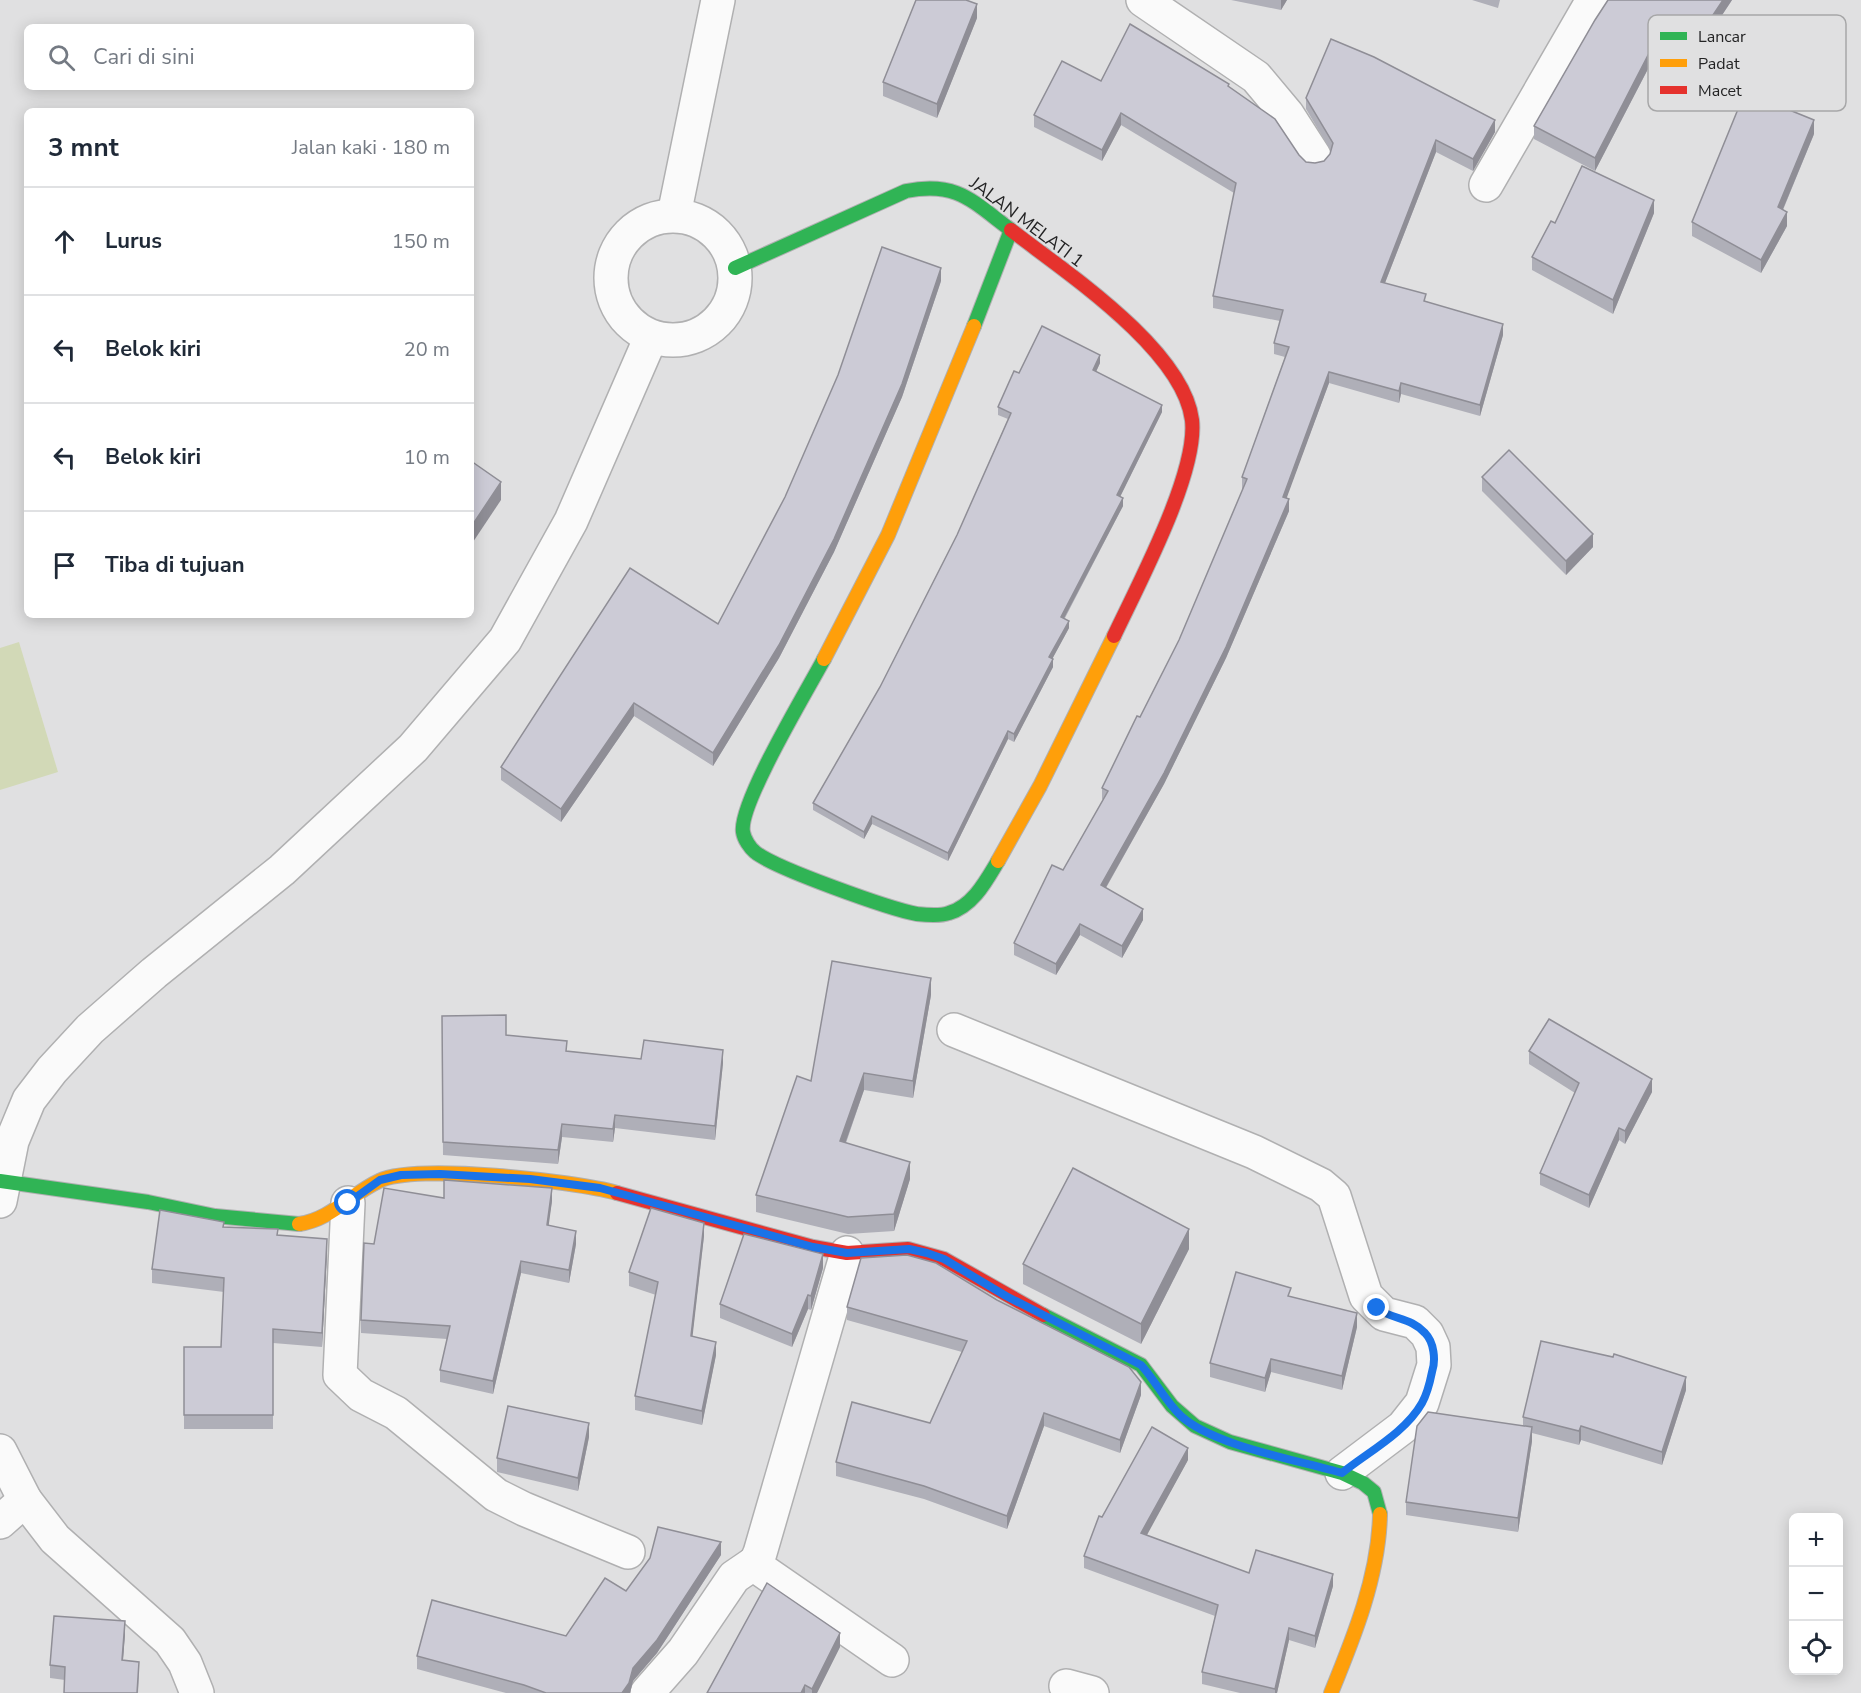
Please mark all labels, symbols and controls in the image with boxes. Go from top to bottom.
legend [1648,15,1846,111]
search box [24,24,474,90]
text: Lancar [1698,26,1746,48]
icon: search [45,41,78,74]
text: Cari di sini [93,42,195,72]
text: Padat [1698,53,1740,75]
text: Macet [1698,80,1742,102]
text: 3 mnt [48,130,119,165]
text: Jalan kaki · 180 m [292,134,450,161]
street label: JALAN MELATI 1 [964,170,1089,273]
icon: ahead [48,225,81,258]
text: Lurus [105,226,162,256]
text: 150 m [392,228,450,255]
icon: left [48,333,81,366]
text: Belok kiri [105,334,201,364]
text: 20 m [404,336,450,363]
icon: left [48,441,81,474]
text: Belok kiri [105,442,201,472]
text: 10 m [404,444,450,471]
icon: arrive [48,549,81,582]
text: Tiba di tujuan [105,550,245,580]
route start [334,1189,360,1215]
route end [1363,1294,1389,1320]
map controls [1789,1513,1843,1675]
button: + [1789,1513,1843,1567]
button: − [1789,1567,1843,1621]
button: locate [1789,1621,1843,1675]

